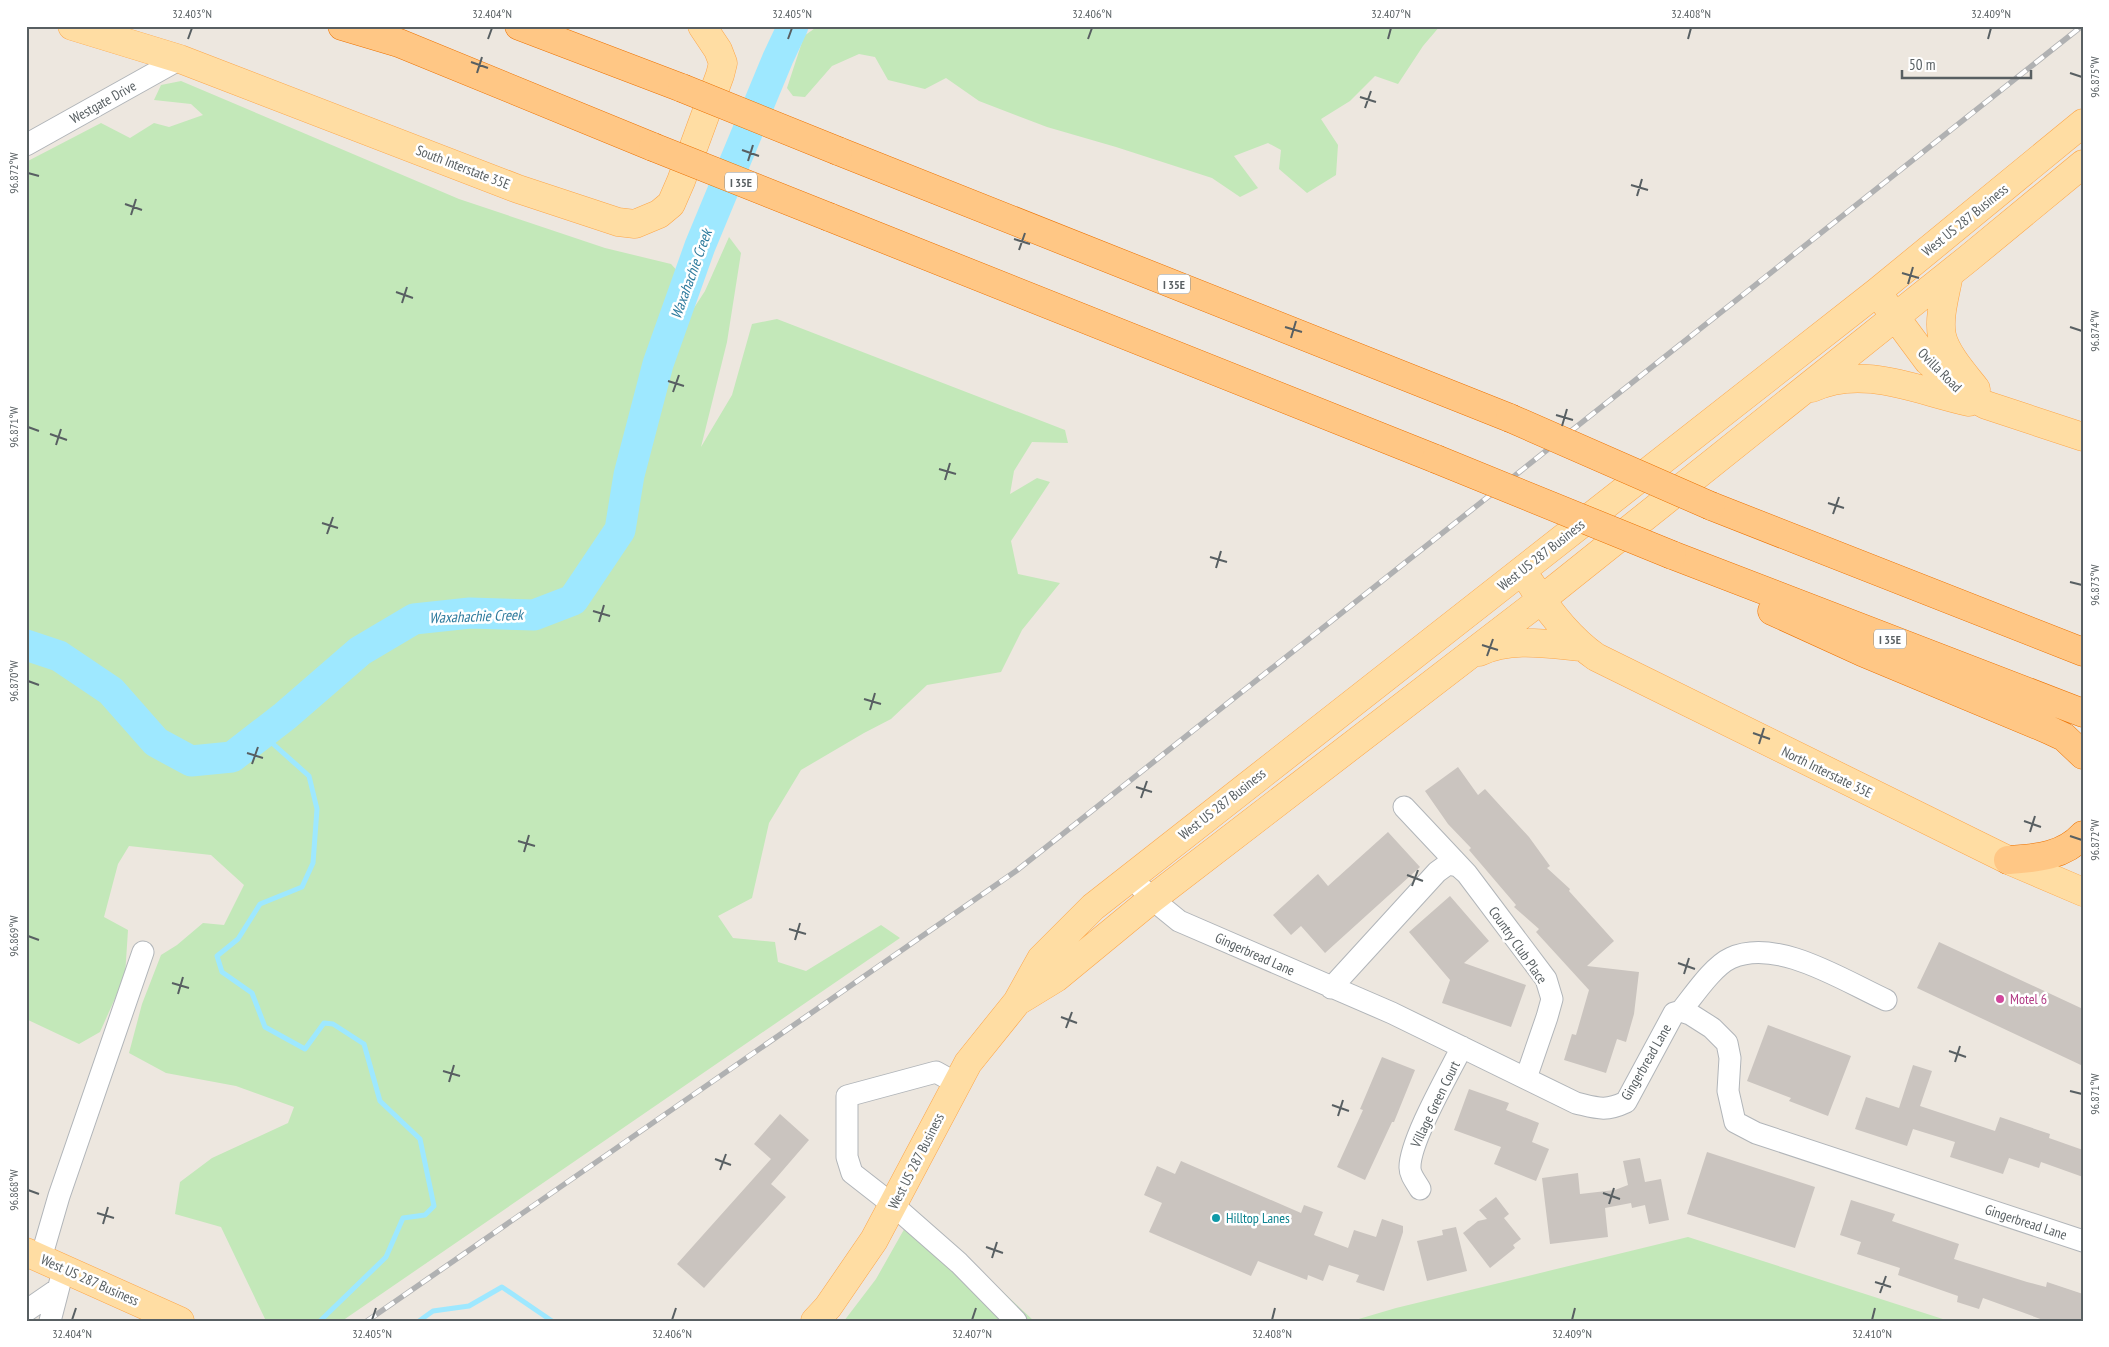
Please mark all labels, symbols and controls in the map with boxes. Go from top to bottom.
text: 32.403°N [172,6,212,21]
text: 32.404°N [472,6,512,21]
text: 32.405°N [772,6,812,21]
text: 32.406°N [1072,6,1112,21]
text: 32.407°N [1371,6,1411,21]
text: 32.408°N [1671,6,1711,21]
text: 32.409°N [1971,6,2011,21]
scale bar [1902,48,2030,80]
text: 50 m [1909,55,1935,74]
text: 96.875°W [2087,56,2102,98]
street label: Westgate Drive [67,76,139,128]
street label: South Interstate 35E [413,141,513,193]
text: 96.872°W [6,152,21,194]
road number: I 35E [725,172,757,192]
street label: West US 287 Business [1918,180,2012,260]
water label: Waxahachie Creek [666,225,717,321]
road number: I 35E [1158,274,1190,294]
text: 96.874°W [2087,310,2102,352]
street label: Ovilla Road [1914,344,1966,396]
text: 96.871°W [6,406,21,448]
street label: West US 287 Business [1494,515,1588,595]
text: 96.873°W [2087,564,2102,606]
water label: Waxahachie Creek [429,605,525,627]
road number: I 35E [1874,630,1906,648]
text: 96.870°W [6,660,21,702]
street label: North Interstate 35E [1779,742,1875,802]
street label: West US 287 Business [1175,764,1269,844]
text: 96.872°W [2087,819,2102,861]
street label: Country Club Place [1485,903,1551,987]
text: 96.869°W [6,915,21,957]
street label: Gingerbread Lane [1212,928,1298,980]
place label: Motel 6 [2010,990,2047,1008]
marker: Motel 6 [1994,993,2006,1005]
street label: Gingerbread Lane [1617,1020,1675,1103]
street label: Village Green Court [1406,1058,1464,1151]
text: 96.871°W [2087,1073,2102,1115]
street label: West US 287 Business [884,1110,948,1212]
text: 96.868°W [6,1169,21,1211]
street label: Gingerbread Lane [1983,1200,2069,1244]
place label: Hilltop Lanes [1226,1209,1290,1227]
marker: Hilltop Lanes [1210,1212,1222,1224]
street label: West US 287 Business [38,1250,142,1310]
text: 32.404°N [52,1326,92,1341]
text: 32.405°N [352,1326,392,1341]
text: 32.406°N [652,1326,692,1341]
text: 32.407°N [952,1326,992,1341]
text: 32.408°N [1252,1326,1292,1341]
text: 32.409°N [1552,1326,1592,1341]
text: 32.410°N [1852,1326,1892,1341]

